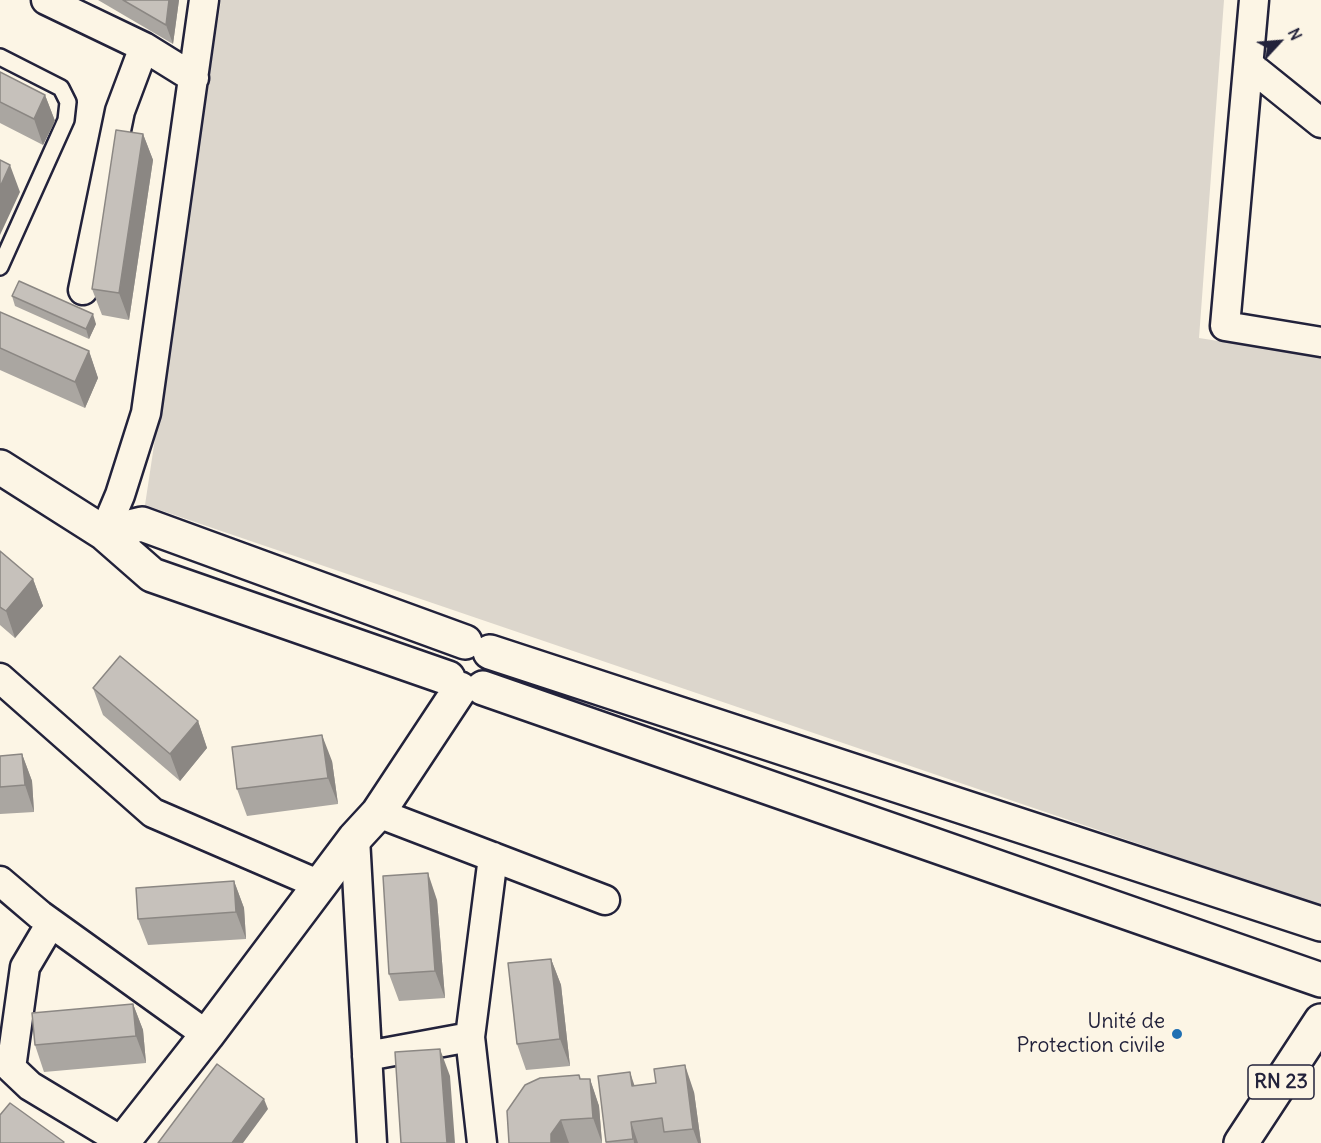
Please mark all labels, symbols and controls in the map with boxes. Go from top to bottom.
north arrow [1249,12,1309,72]
text: N [1284,25,1307,43]
place label: Unité de Protection civile [1016,1009,1165,1059]
marker: Unité de Protection civile [1170,1027,1184,1041]
road number: RN 23 [1248,1065,1314,1099]

